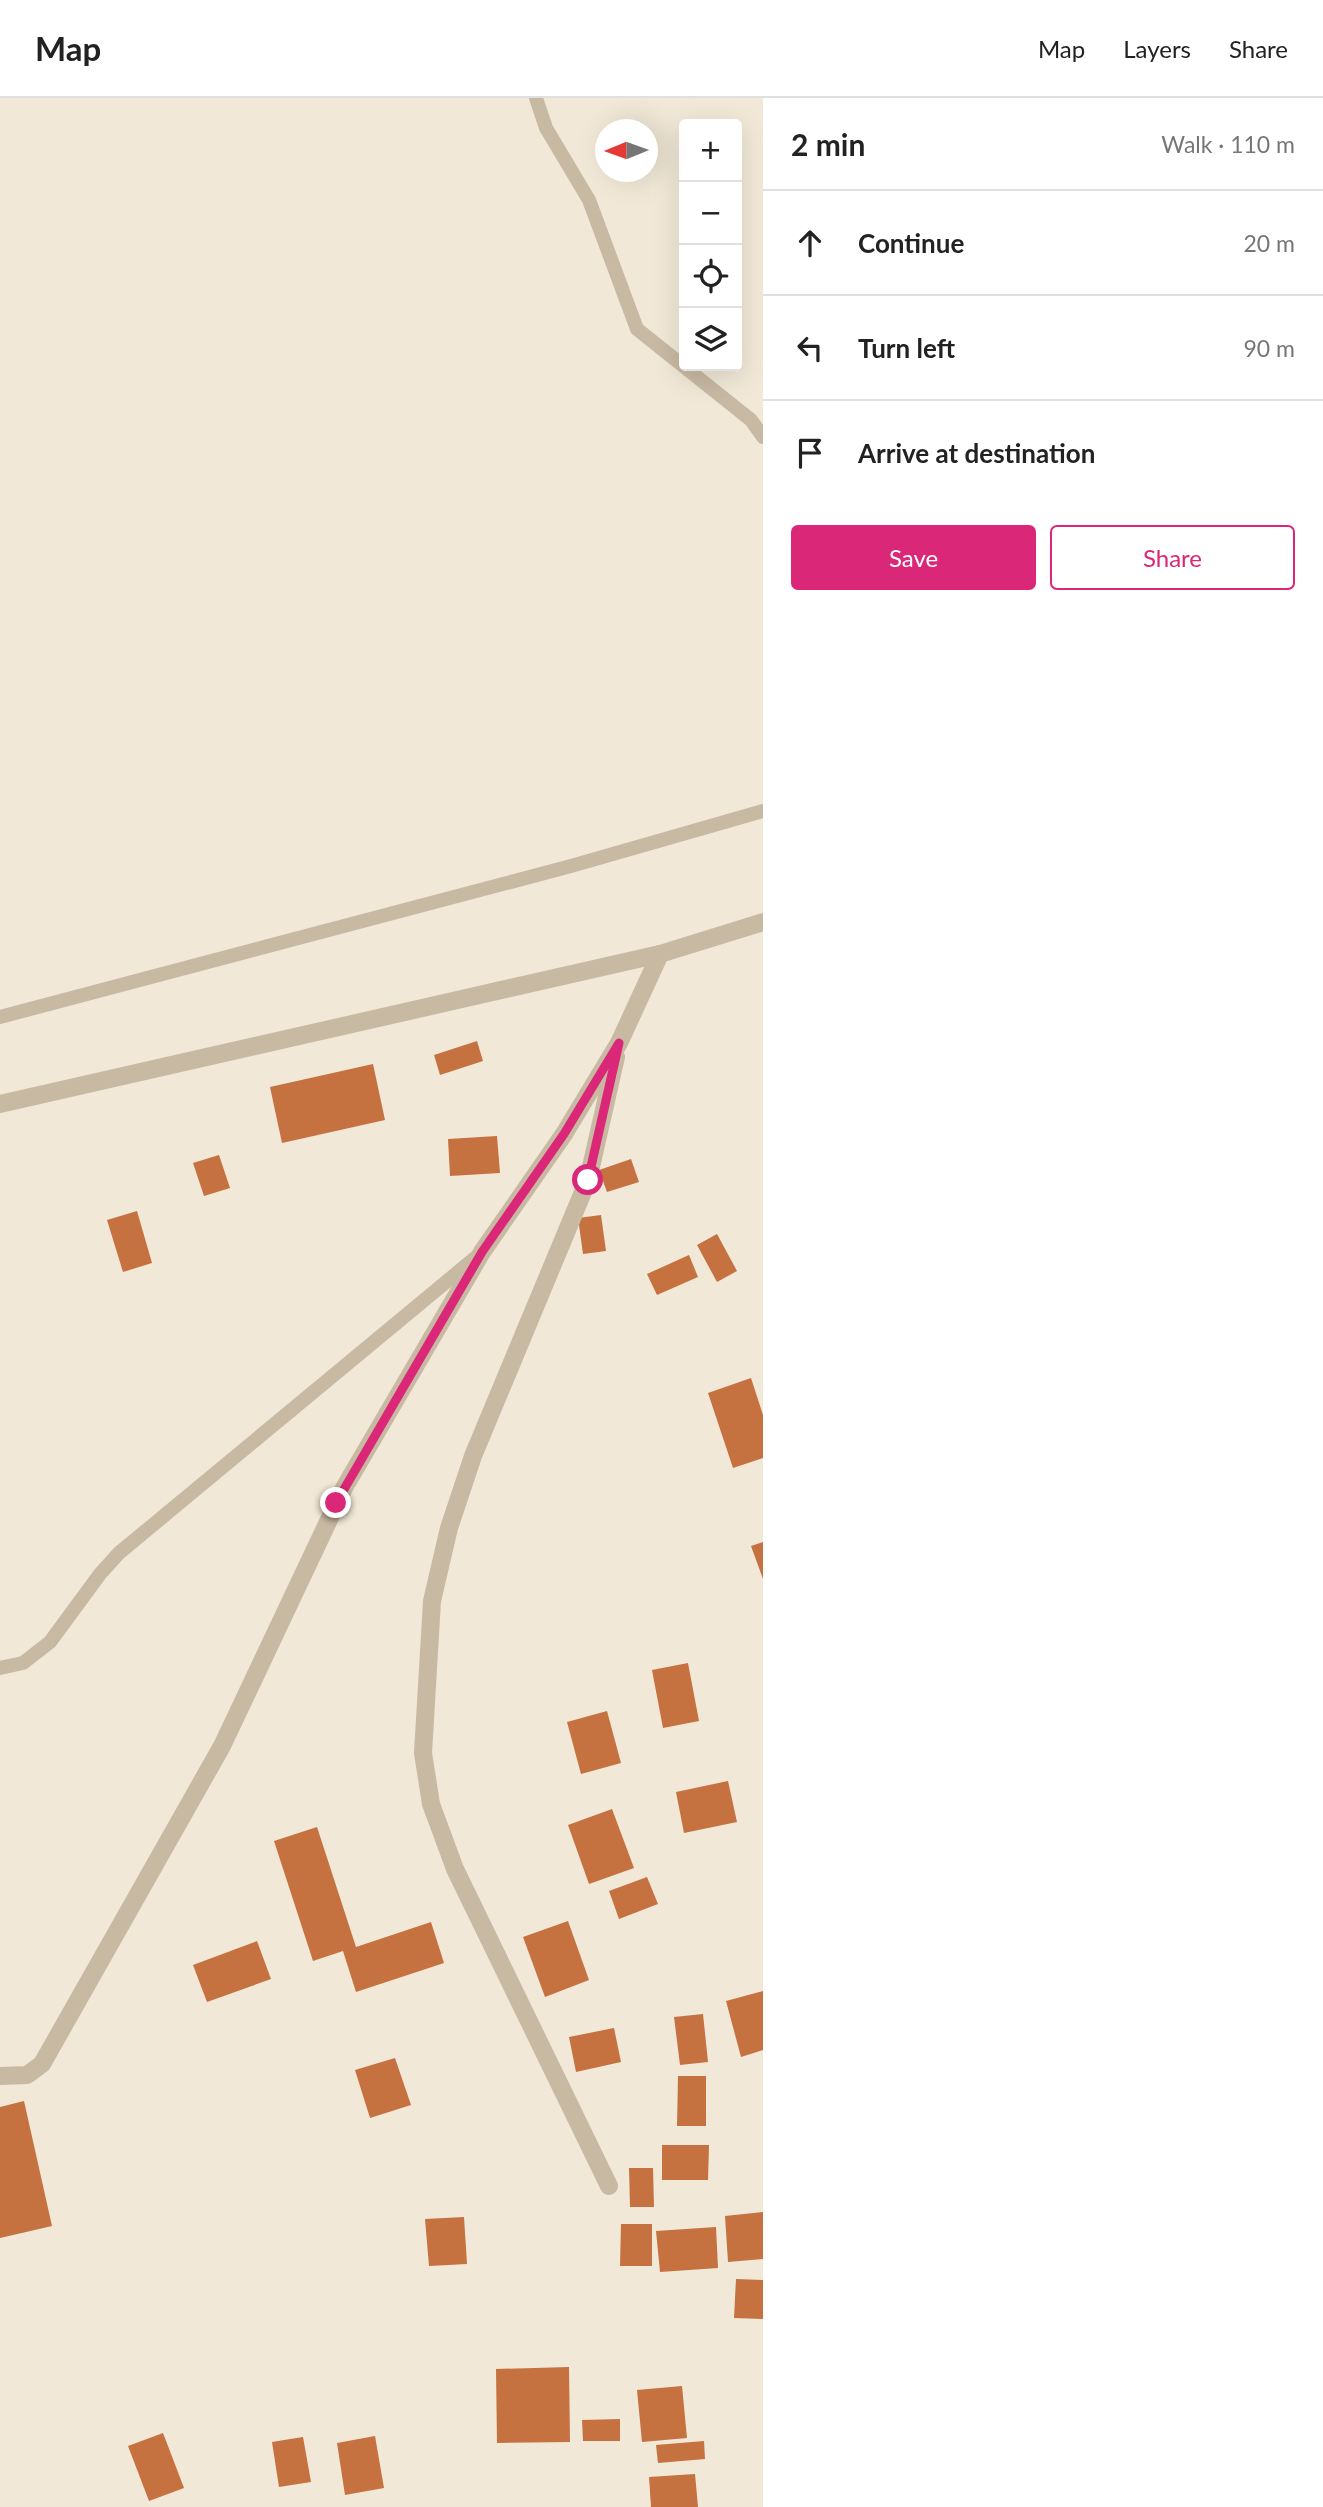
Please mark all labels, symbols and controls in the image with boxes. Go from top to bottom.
text: Map [35,28,101,68]
text: Map [1038,34,1085,63]
text: Layers [1123,34,1191,63]
text: Share [1229,34,1288,63]
north arrow [595,119,658,182]
map controls [679,119,742,371]
button: + [679,119,742,182]
text: 2 min [791,126,865,162]
text: Walk · 110 m [1161,130,1295,158]
button: − [679,182,742,245]
icon: ahead [791,224,829,262]
text: Continue [858,227,964,259]
text: 20 m [1244,229,1295,257]
button: locate [679,245,742,308]
button: layers [679,308,742,371]
icon: left [791,329,829,367]
text: Turn left [858,332,955,364]
text: 90 m [1244,334,1295,362]
icon: arrive [791,434,829,472]
text: Arrive at destination [858,437,1095,469]
button: Save [791,525,1036,590]
button: Share [1050,525,1295,590]
route start [572,1164,603,1195]
route end [320,1487,351,1518]

